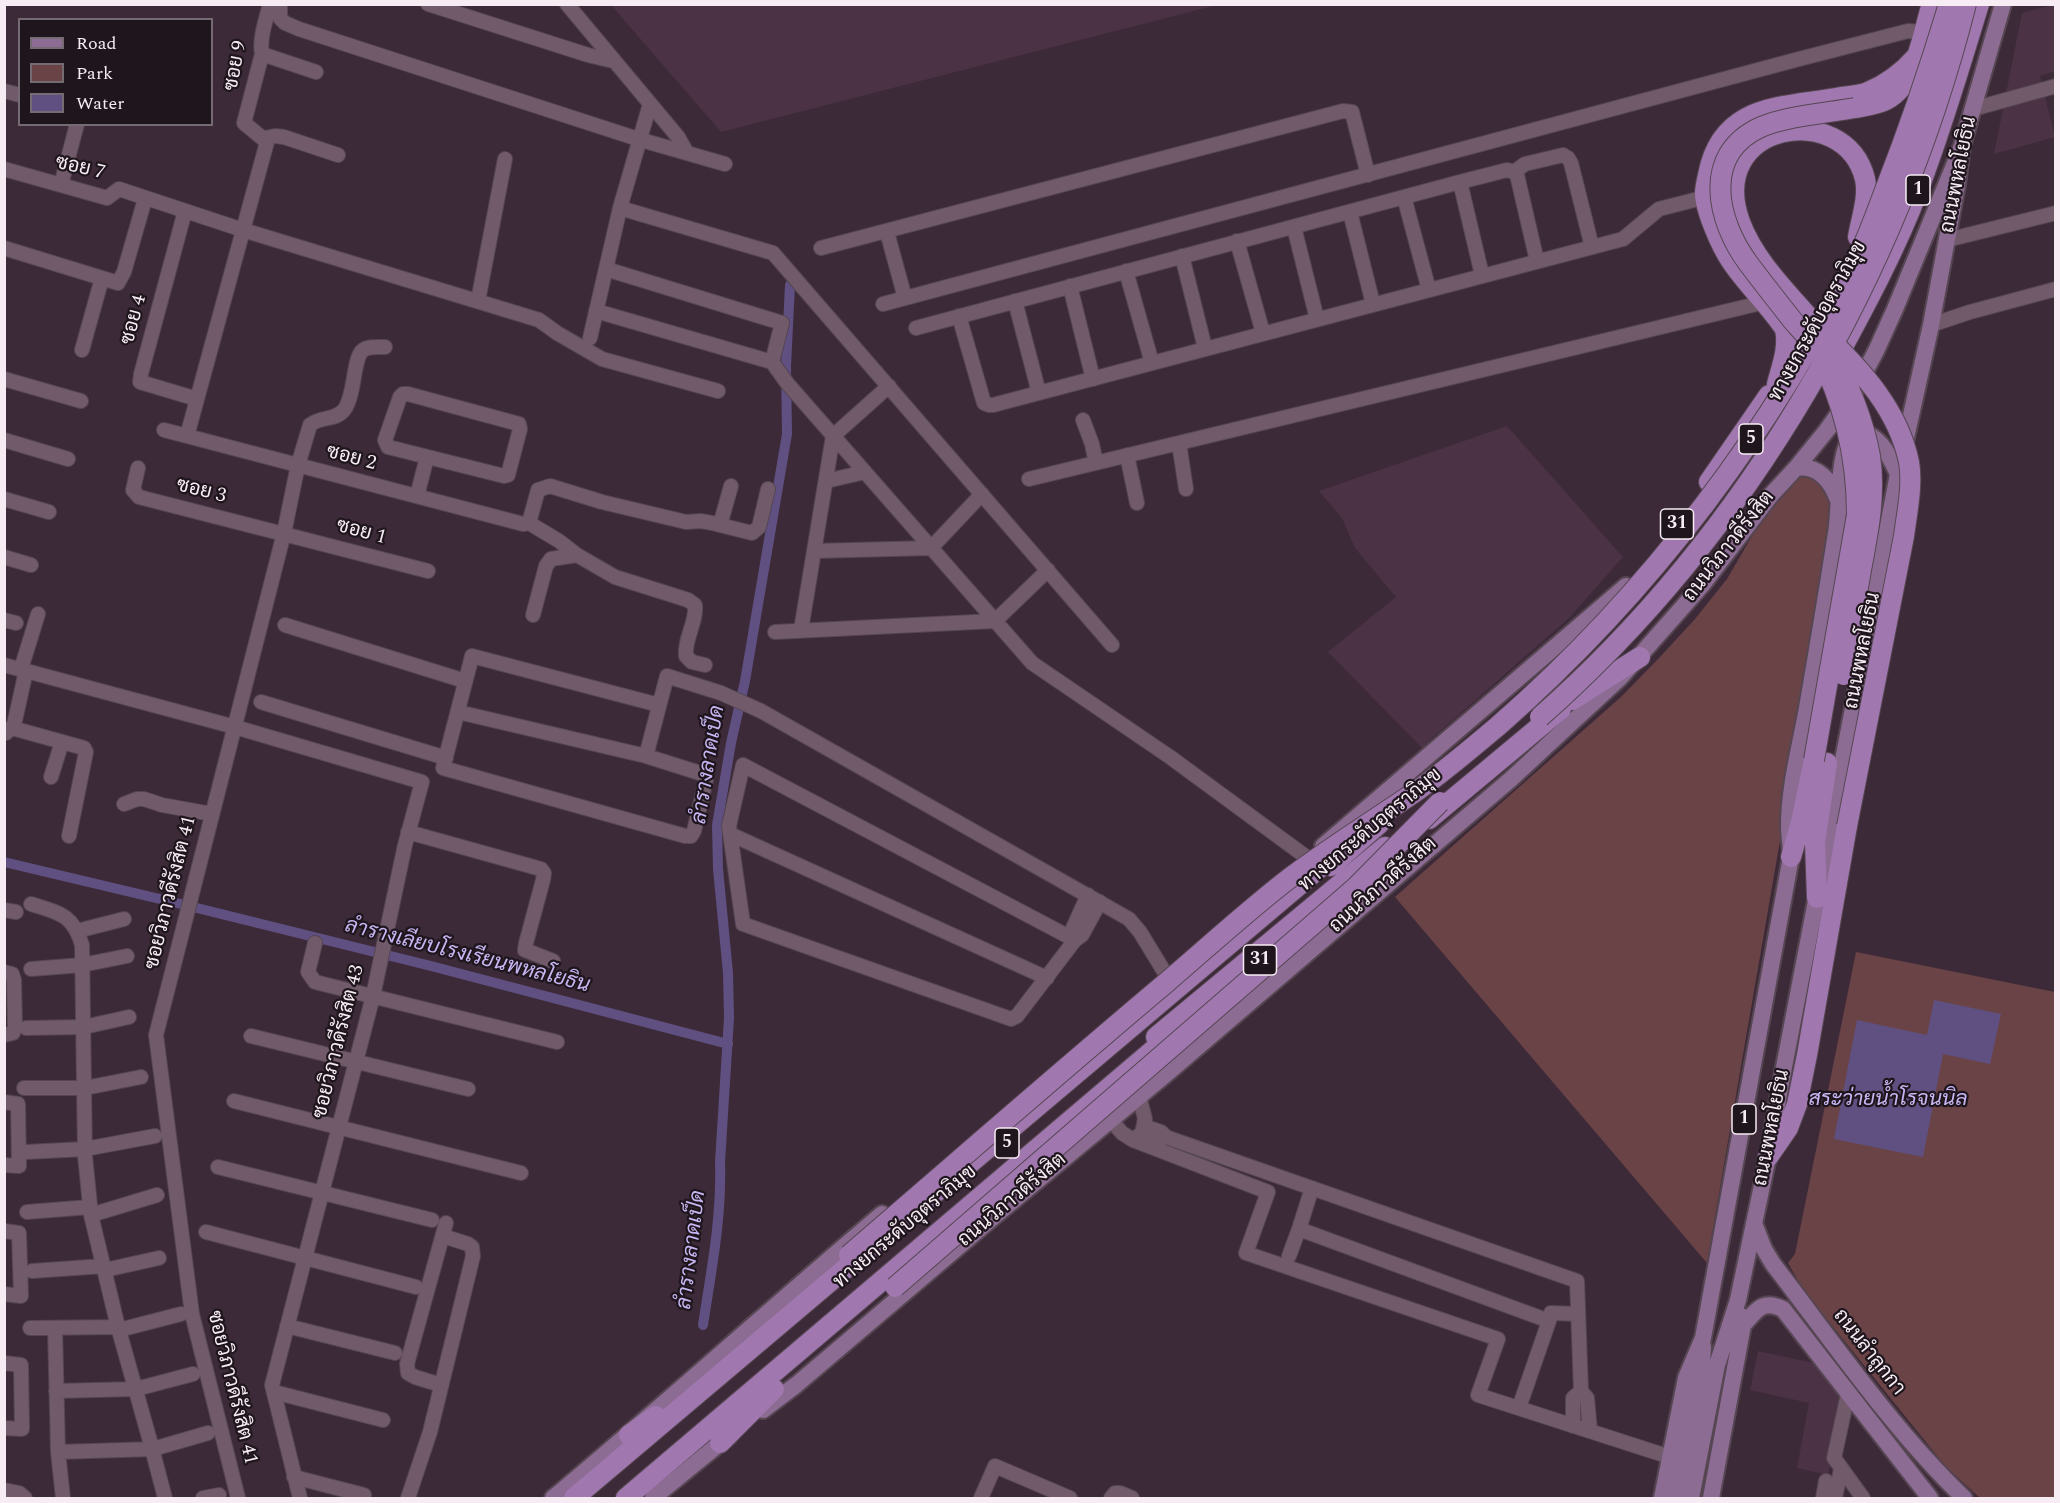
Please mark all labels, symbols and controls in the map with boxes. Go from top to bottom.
legend [18,18,213,126]
text: Road [76,30,117,57]
street label: ซอย 9 [220,39,254,93]
text: Park [76,60,113,87]
text: Water [76,90,124,117]
street label: ถนนพหลโยธิน [1937,115,1983,235]
street label: ซอย 7 [53,152,107,186]
road number: 1 [1906,175,1930,205]
street label: ทางยกระดับอุตราภิมุข [1765,238,1873,406]
street label: ซอย 4 [117,293,153,347]
road number: 5 [1739,424,1763,454]
street label: ซอย 2 [324,441,378,477]
street label: ซอย 3 [174,474,228,510]
street label: ถนนวิภาวดีรังสิต [1679,487,1781,607]
road number: 31 [1660,509,1694,539]
street label: ซอย 1 [334,515,388,551]
street label: ถนนพหลโยธิน [1841,591,1887,711]
water label: ลำรางลาดเป็ด [688,704,732,826]
street label: ทางยกระดับอุตราภิมุข [1294,764,1448,898]
street label: ซอยวิภาวดีรังสิต 41 [141,814,203,972]
street label: ถนนวิภาวดีรังสิต [1326,833,1442,939]
water label: ลำรางเลียบโรงเรียนพหลโยธิน [342,914,592,1000]
road number: 31 [1244,945,1276,975]
street label: ซอยวิภาวดีรังสิต 43 [309,963,371,1121]
street label: ถนนพหลโยธิน [1750,1068,1796,1188]
water label: สระว่ายน้ำโรจนนิล [1809,1088,1967,1114]
road number: 1 [1732,1104,1756,1134]
road number: 5 [995,1128,1019,1158]
street label: ถนนวิภาวดีรังสิต [954,1149,1072,1253]
street label: ทางยกระดับอุตราภิมุข [829,1161,983,1295]
water label: ลำรางลาดเป็ด [673,1189,713,1311]
street label: ถนนลำลูกกา [1827,1305,1909,1401]
street label: ซอยวิภาวดีรังสิต 41 [200,1309,262,1467]

